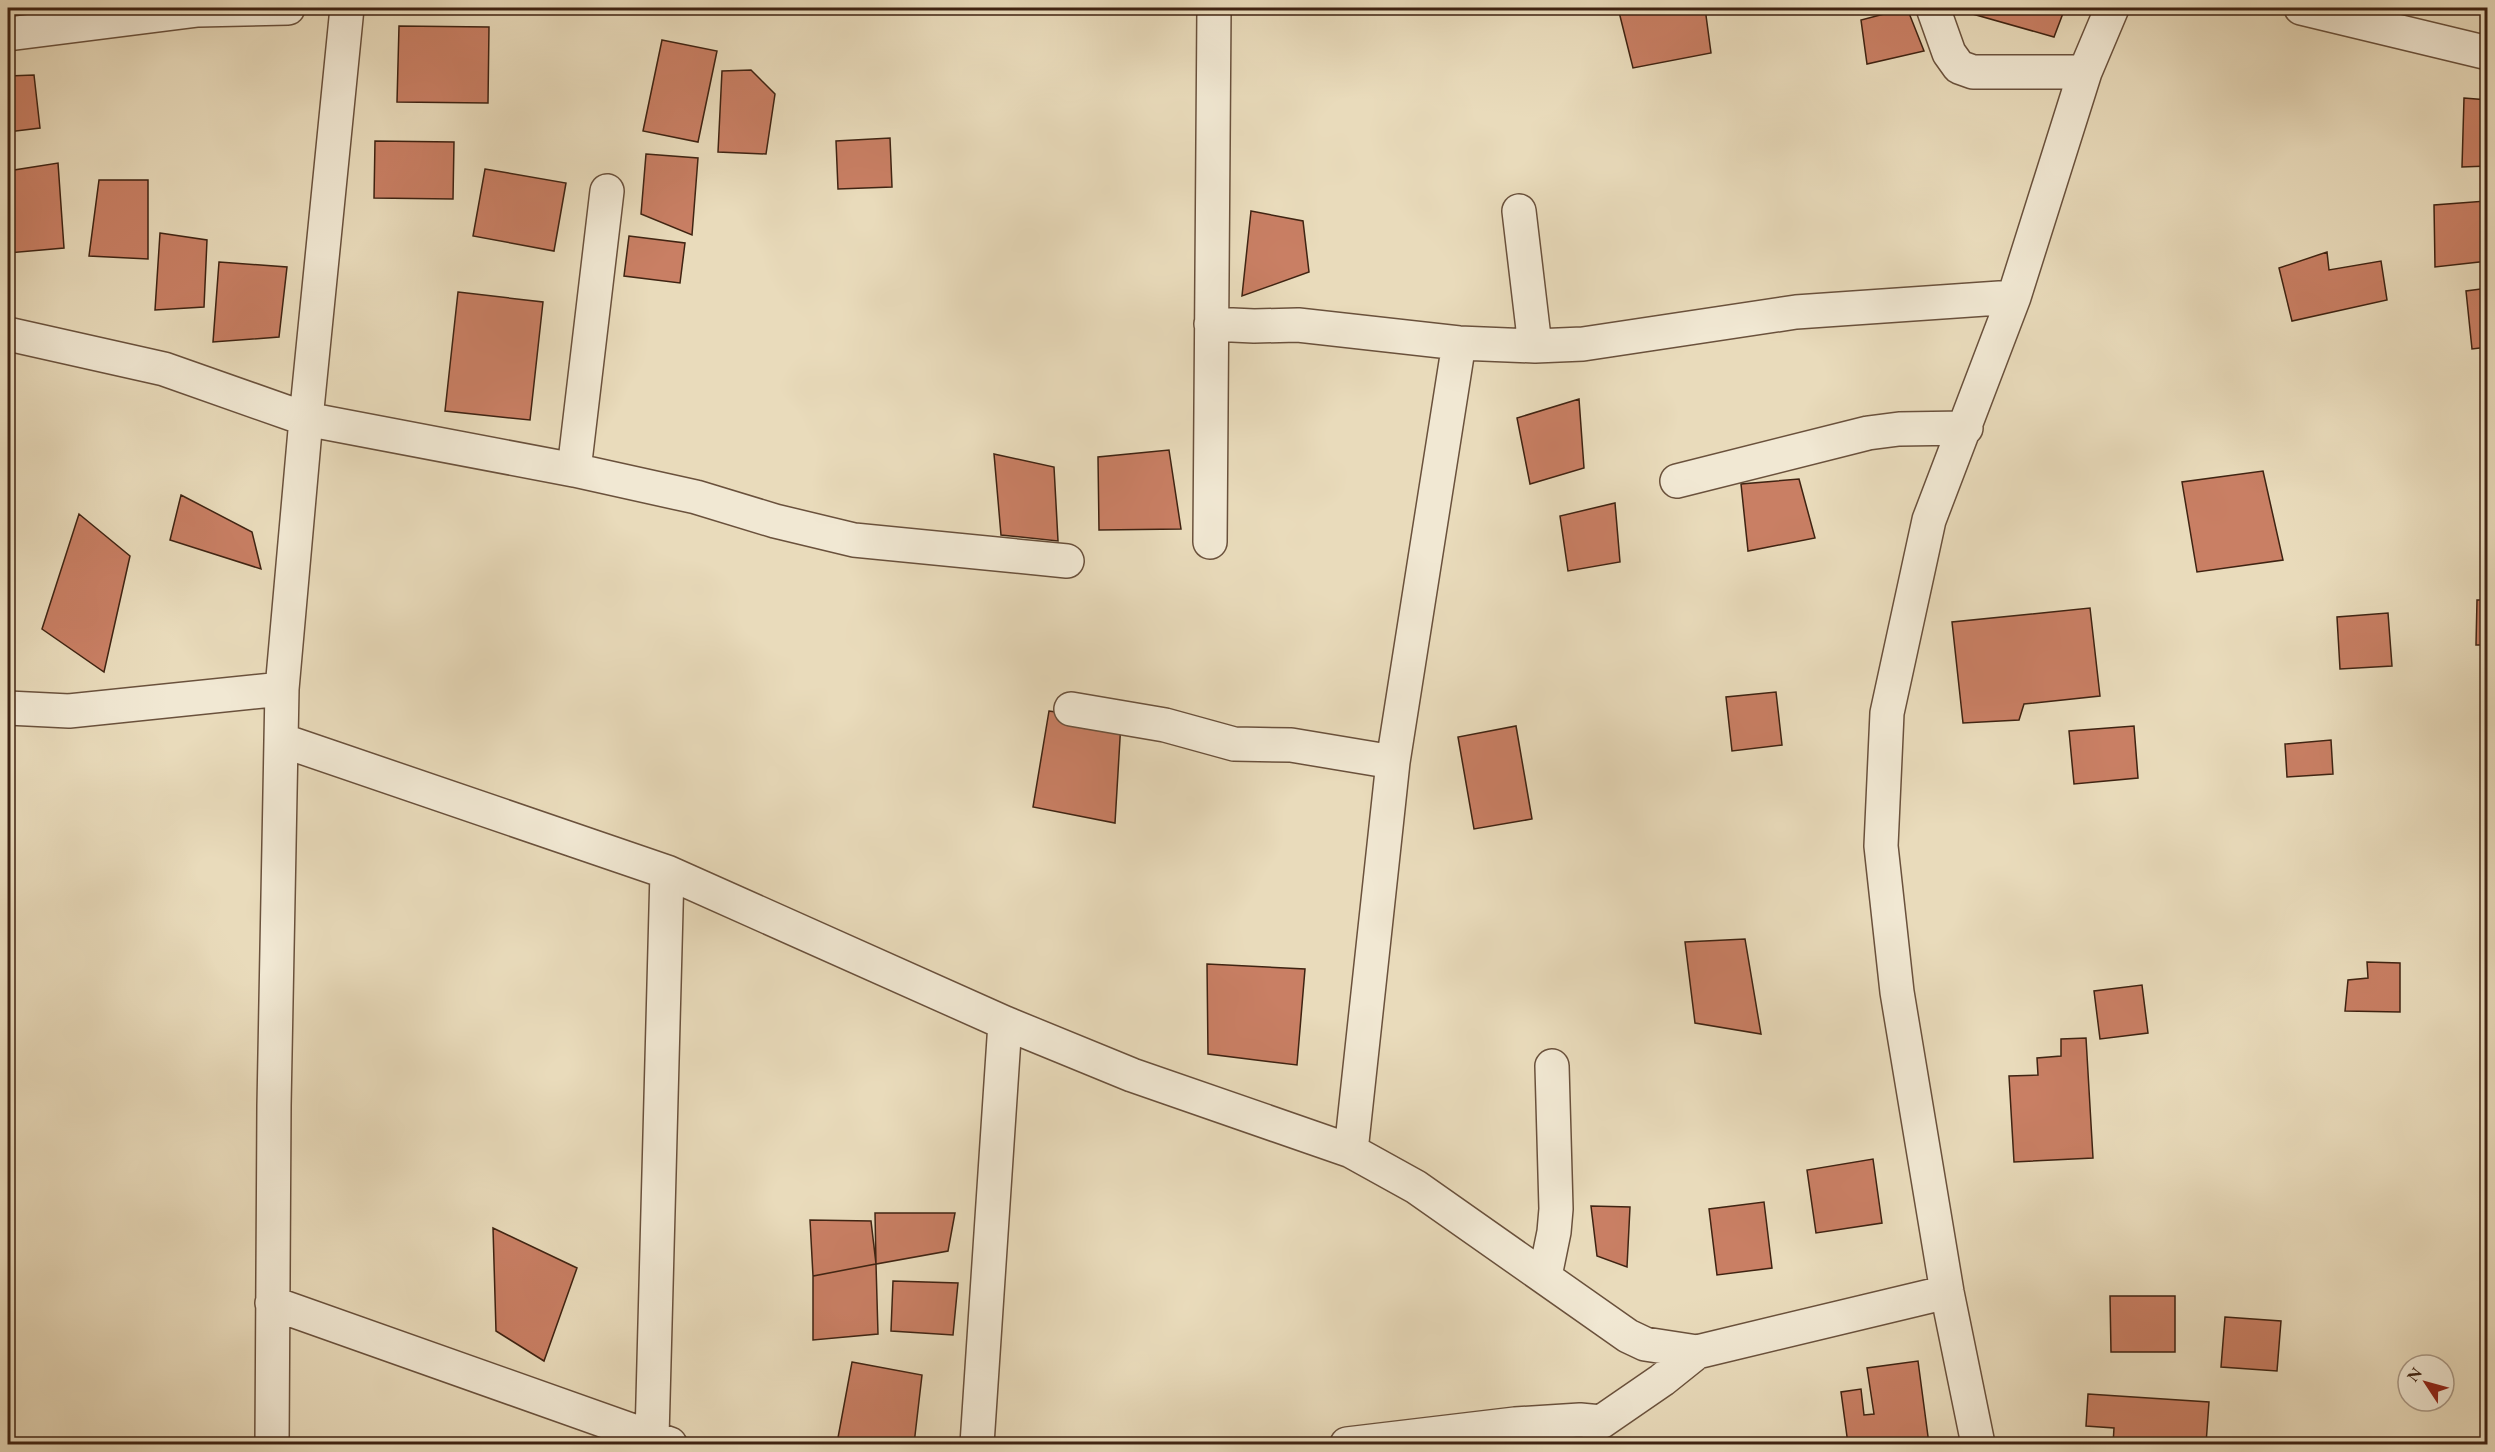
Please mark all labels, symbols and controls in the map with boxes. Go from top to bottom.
north arrow [2396,1353,2456,1413]
text: N [2402,1363,2427,1386]

